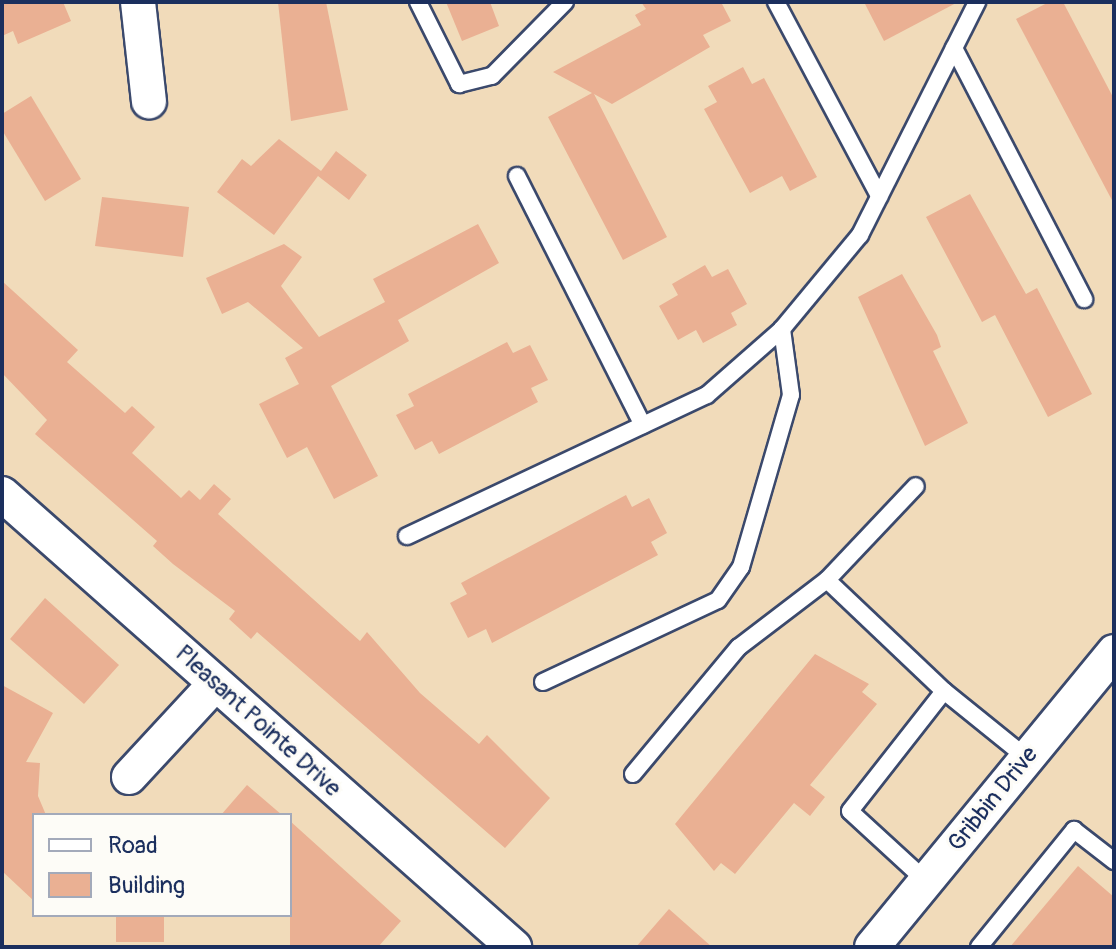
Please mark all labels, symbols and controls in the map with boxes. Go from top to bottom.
street label: Pleasant Pointe Drive [169,639,347,803]
street label: Gribbin Drive [942,741,1044,857]
legend [32,813,292,917]
text: Road [108,831,158,860]
text: Building [108,871,185,900]

